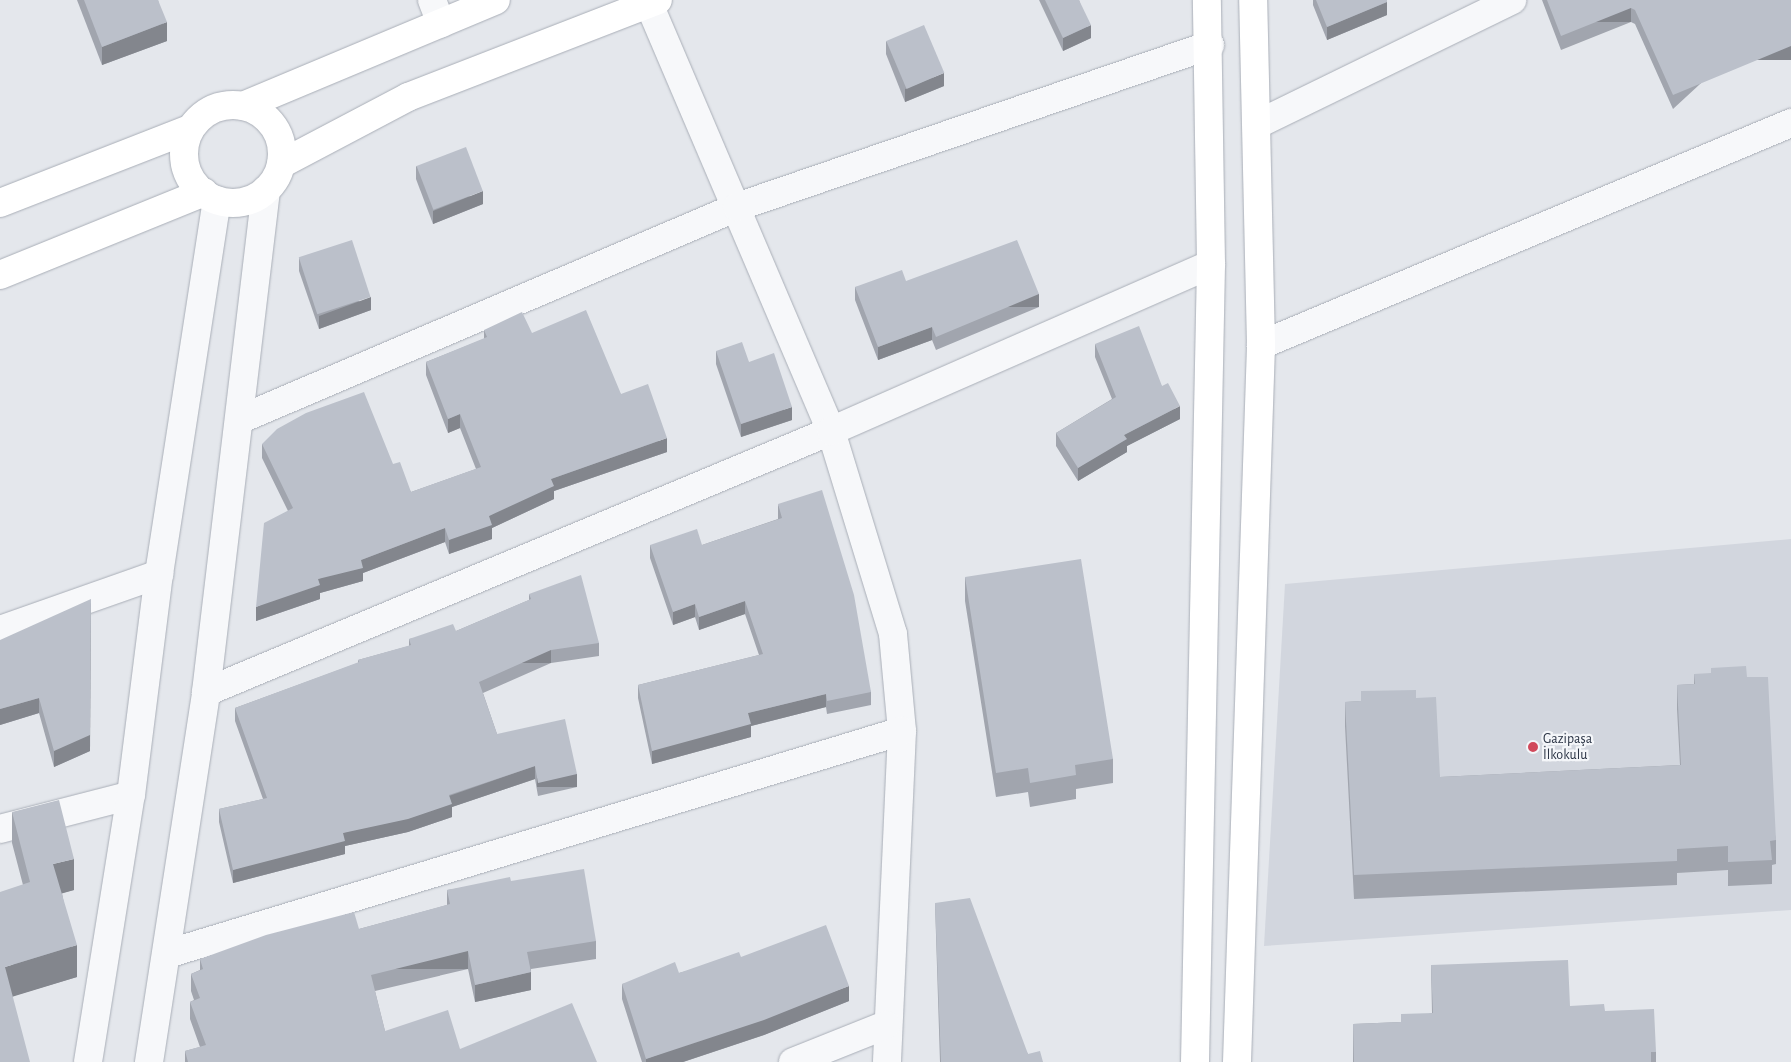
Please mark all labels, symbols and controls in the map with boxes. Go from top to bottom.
place label: Gazipaşa İlkokulu [1543,731,1592,764]
marker: Gazipaşa İlkokulu [1527,741,1539,753]

